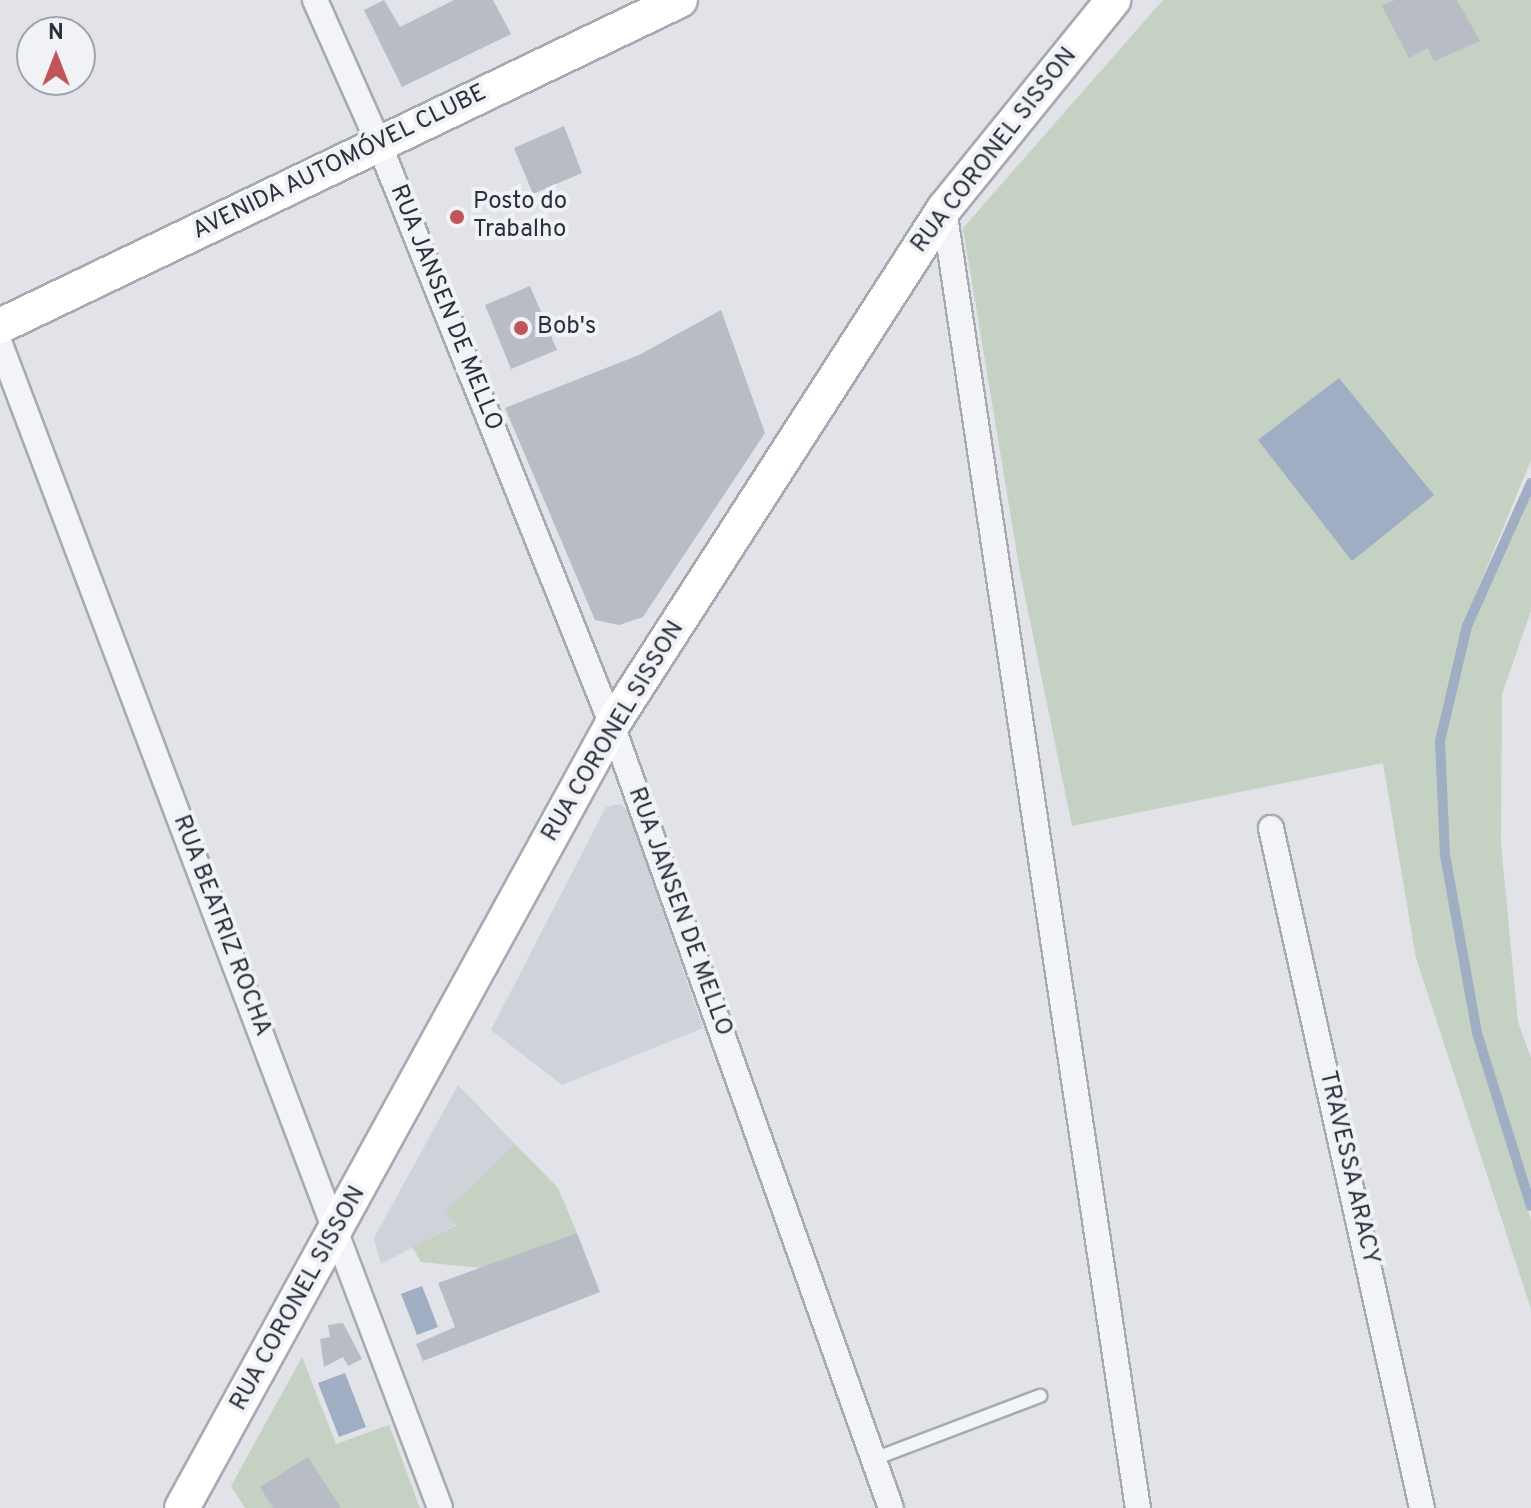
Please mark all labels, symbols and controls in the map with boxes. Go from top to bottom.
north arrow [16,16,96,96]
text: N [48,20,64,47]
street label: RUA CORONEL SISSON [906,42,1084,260]
street label: AVENIDA AUTOMÓVEL CLUBE [187,79,493,247]
street label: RUA JANSEN DE MELLO [382,180,508,436]
place label: Posto do Trabalho [473,189,567,245]
marker: Posto do Trabalho [448,208,466,226]
place label: Bob's [537,314,596,342]
marker: Bob's [512,319,530,337]
street label: RUA CORONEL SISSON [536,616,692,848]
street label: RUA JANSEN DE MELLO [620,783,738,1041]
street label: RUA BEATRIZ ROCHA [165,811,277,1041]
street label: TRAVESSA ARACY [1312,1067,1384,1269]
street label: RUA CORONEL SISSON [225,1181,373,1417]

